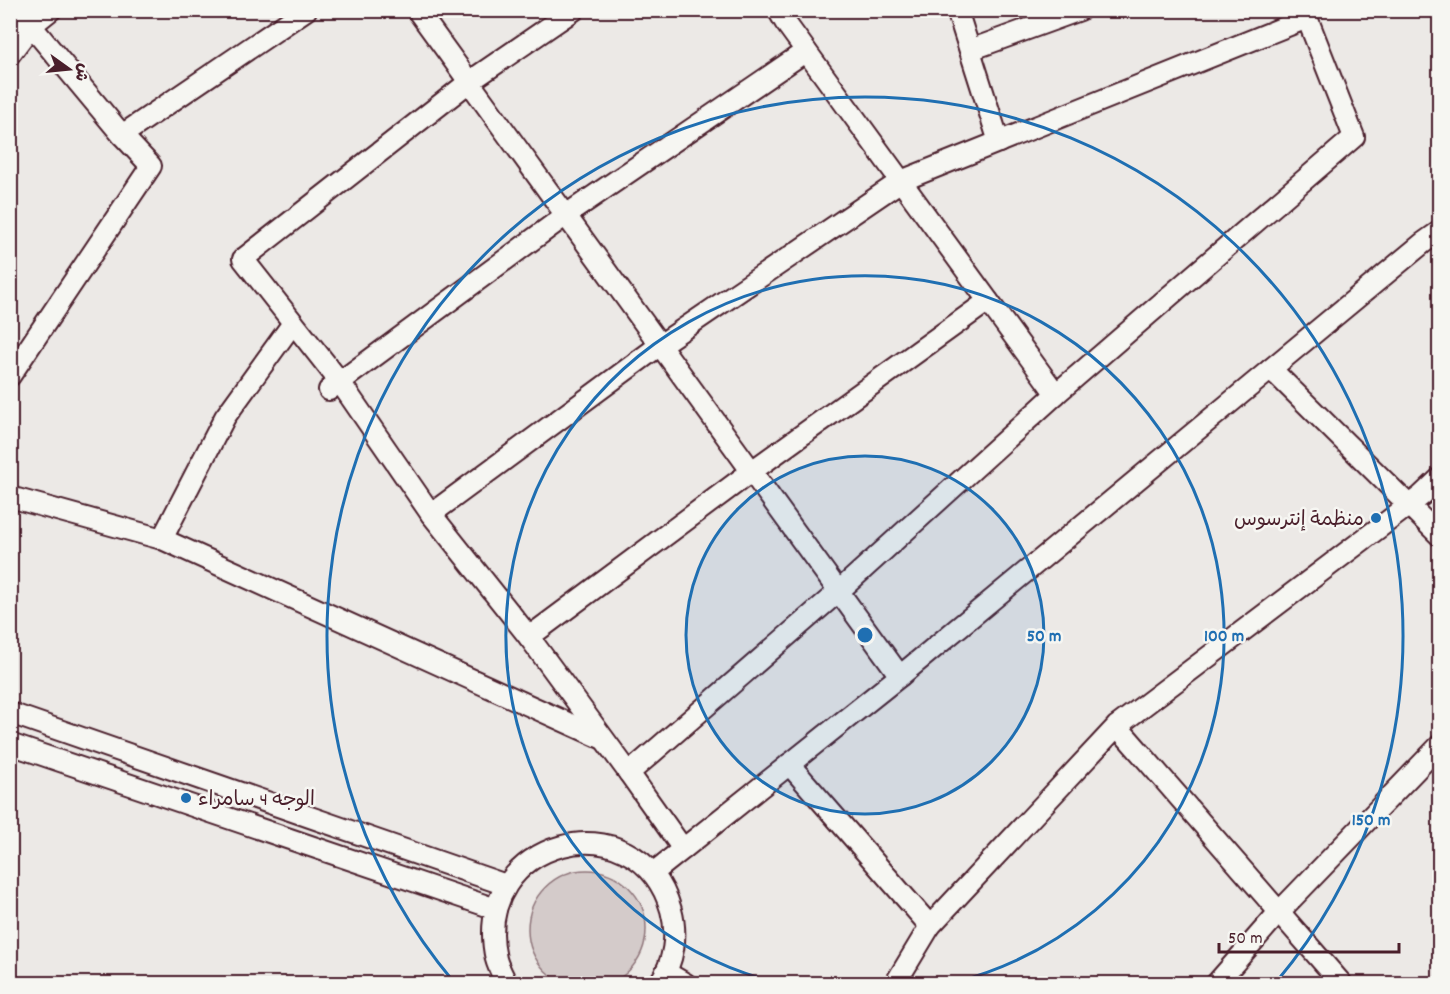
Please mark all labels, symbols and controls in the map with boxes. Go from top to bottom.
north arrow [39,39,99,99]
text: ش [68,61,94,84]
place label: منظمة إنترسوس [1234,507,1364,535]
marker: منظمة إنترسوس [1369,511,1383,525]
centre of rings [855,625,875,645]
text: 50 m [1027,625,1061,650]
text: 100 m [1204,625,1244,650]
place label: الوجه 4 سامراء [198,787,315,815]
marker: الوجه 4 سامراء [179,791,193,805]
text: 150 m [1352,809,1390,834]
scale bar [1219,916,1399,954]
text: 50 m [1228,927,1263,952]

